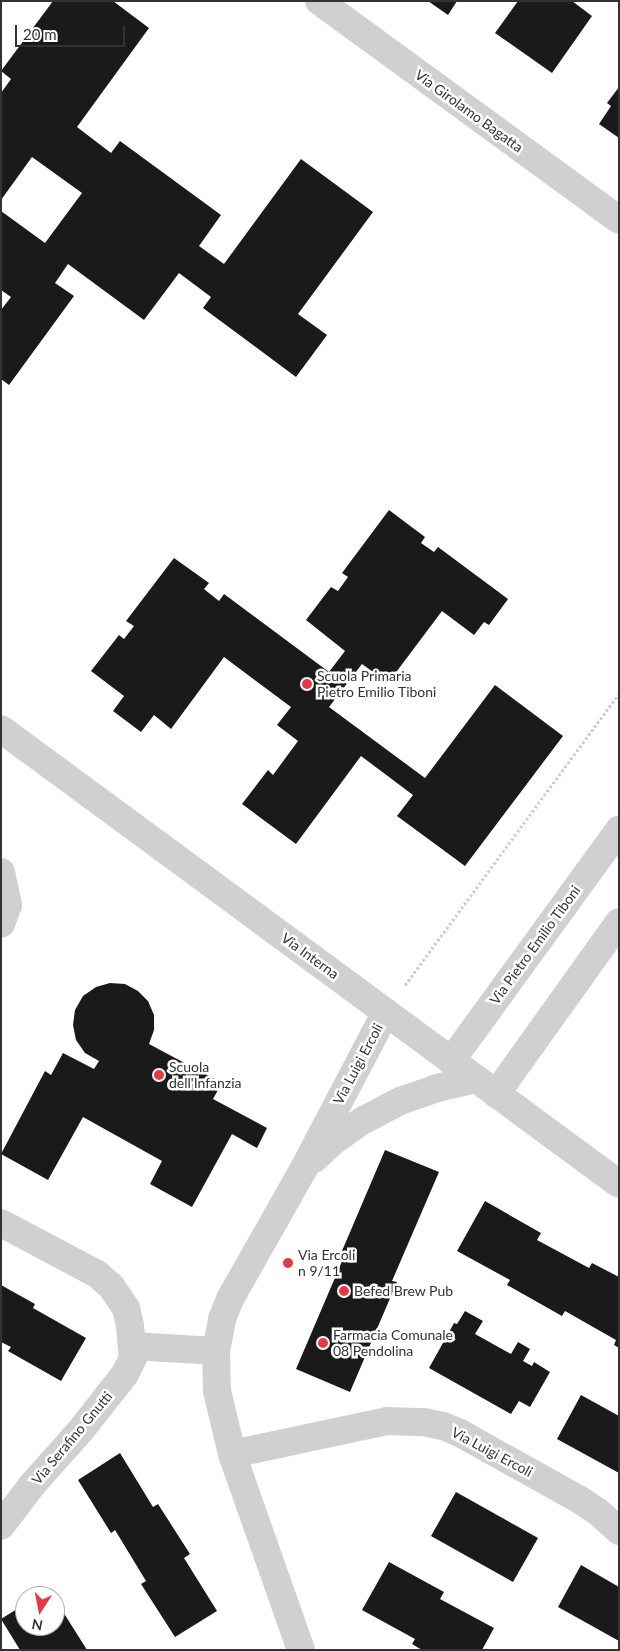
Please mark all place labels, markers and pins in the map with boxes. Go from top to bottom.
place label: Scuola Primaria Pietro Emilio Tiboni [317,668,437,700]
marker: Scuola Primaria Pietro Emilio Tiboni [301,678,313,690]
place label: Scuola dell'Infanzia [169,1059,241,1092]
marker: Scuola dell'Infanzia [153,1069,165,1081]
place label: Via Ercoli n 9/11 [298,1247,355,1280]
marker: Via Ercoli n 9/11 [282,1257,294,1269]
place label: Befed Brew Pub [354,1283,453,1299]
marker: Befed Brew Pub [338,1285,350,1297]
place label: Farmacia Comunale 08 Pendolina [333,1327,453,1360]
marker: Farmacia Comunale 08 Pendolina [317,1337,329,1349]

